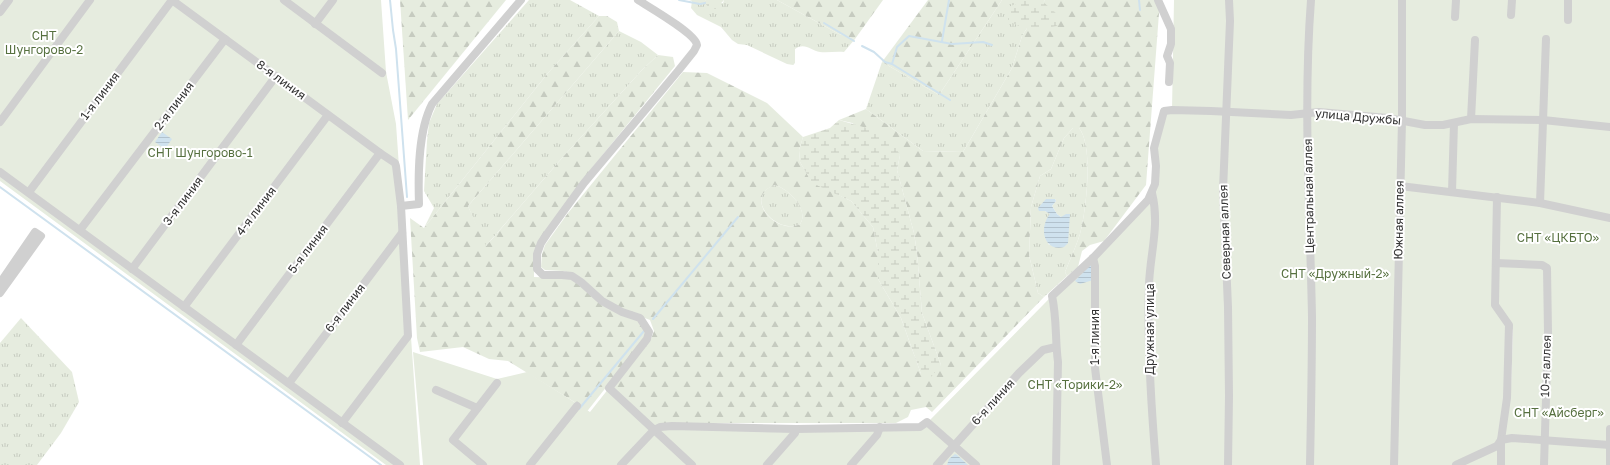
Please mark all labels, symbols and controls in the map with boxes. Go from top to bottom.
park label: СНТ Шунгорово-2 [5,28,83,57]
street label: 8-я линия [254,57,309,103]
street label: 1-я линия [77,69,122,123]
street label: 2-я линия [150,78,197,133]
street label: улица Дружбы [1314,105,1402,128]
street label: Центральная аллея [1300,138,1317,254]
park label: СНТ Шунгорово-1 [148,145,253,160]
street label: 3-я линия [159,173,206,228]
street label: Южная аллея [1390,180,1407,260]
street label: 4-я линия [232,183,279,238]
street label: Северная аллея [1215,184,1234,280]
street label: 5-я линия [284,221,331,276]
park label: СНТ «ЦКБТО» [1517,230,1600,245]
park label: СНТ «Дружный-2» [1281,266,1389,281]
street label: 6-я линия [321,280,368,335]
street label: Дружная улица [1142,283,1157,375]
street label: 1-я линия [1087,309,1102,365]
street label: 10-я аллея [1537,335,1554,397]
street label: 6-я линия [968,375,1017,428]
park label: СНТ «Торики-2» [1028,377,1123,392]
park label: СНТ «Айсберг» [1514,405,1604,420]

